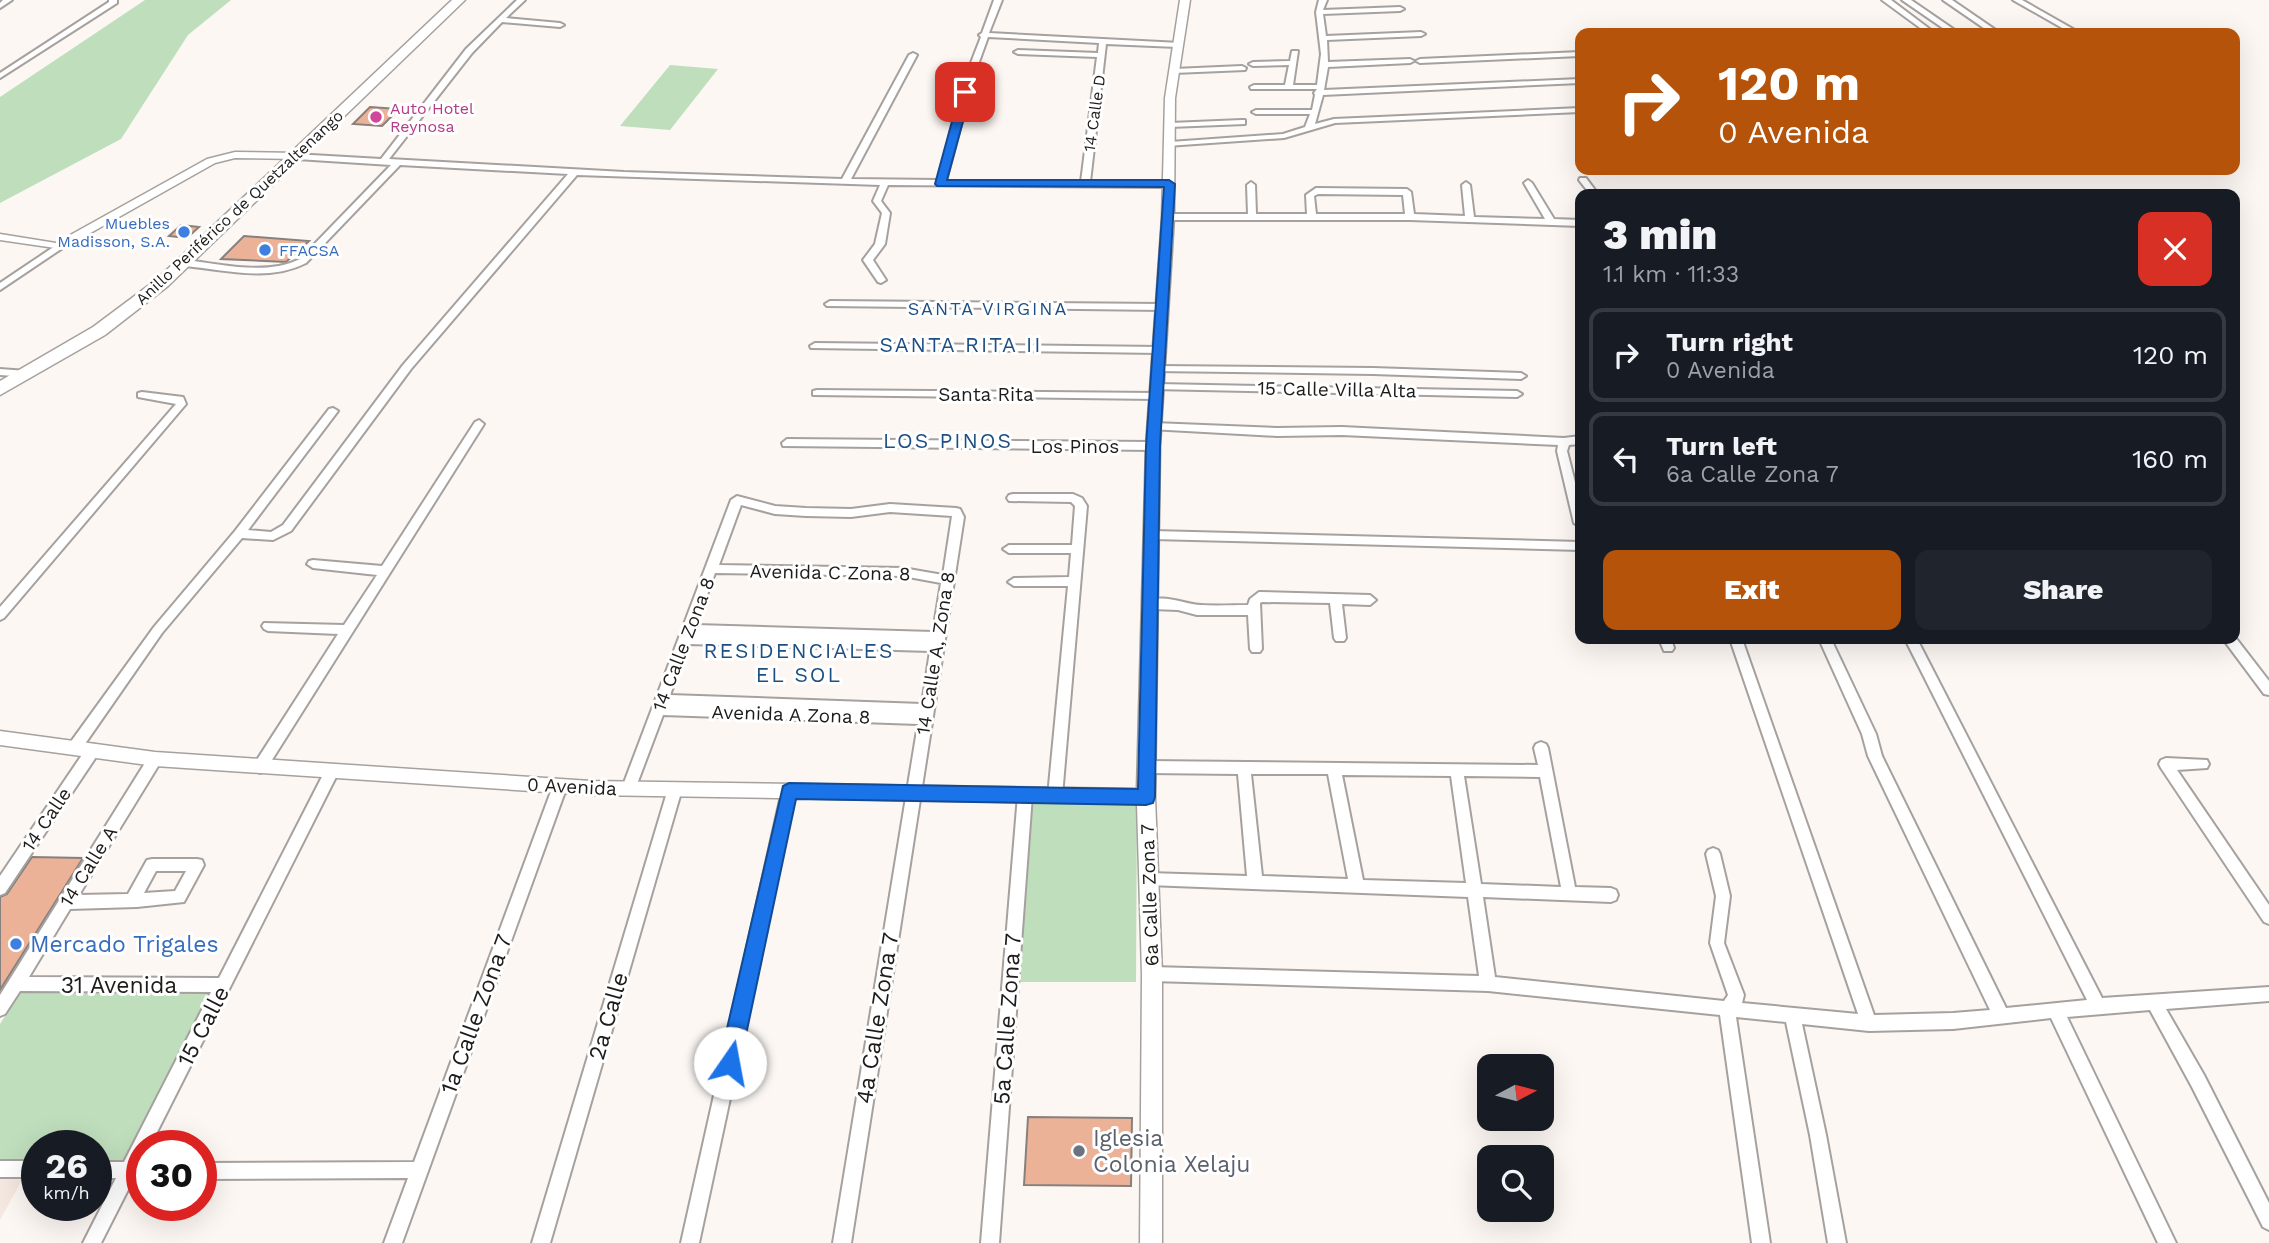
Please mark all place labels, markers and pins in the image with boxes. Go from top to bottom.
pin [935,62,995,122]
place label: Auto Hotel Reynosa [390,99,474,136]
marker: Auto Hotel Reynosa [368,109,384,125]
place label: Muebles Madisson, S.A. [57,214,170,251]
marker: Muebles Madisson, S.A. [176,224,192,240]
place label: FFACSA [279,241,340,260]
marker: FFACSA [257,242,273,258]
place label: Mercado Trigales [30,931,219,958]
marker: Mercado Trigales [8,936,24,952]
place label: Iglesia Colonia Xelaju [1093,1125,1250,1178]
marker: Iglesia Colonia Xelaju [1071,1143,1087,1159]

